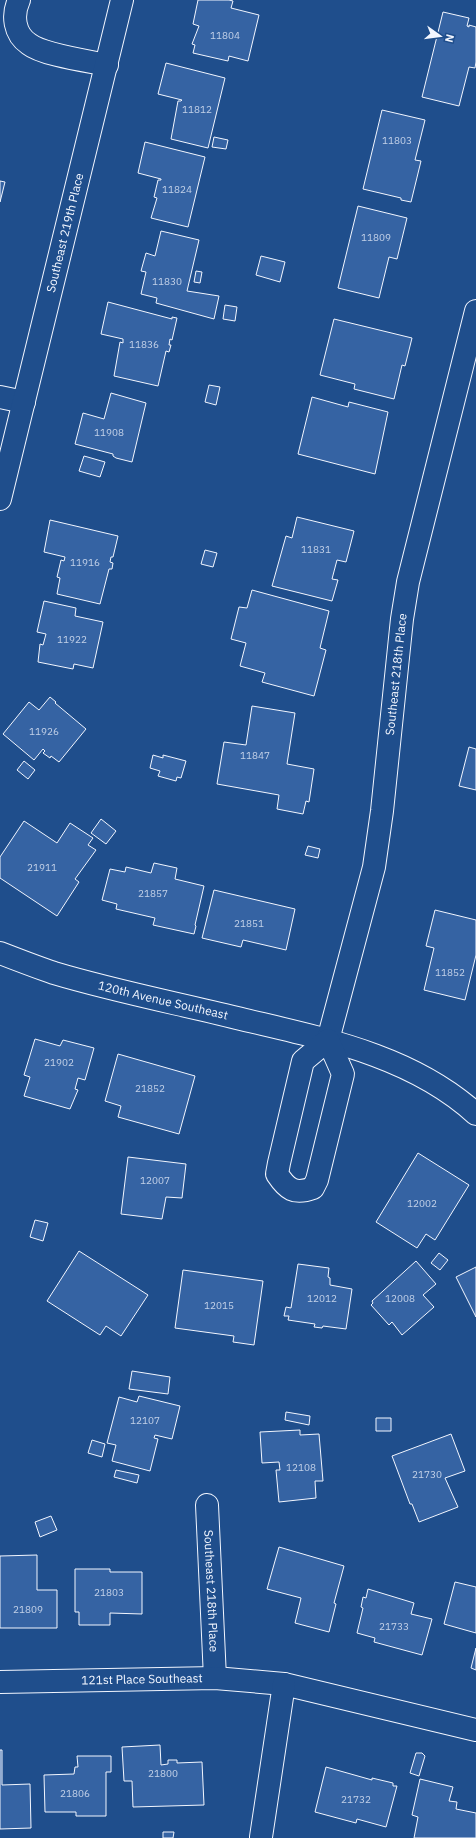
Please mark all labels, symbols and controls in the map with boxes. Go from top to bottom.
north arrow [420,16,460,56]
house number: 11804 [210,29,240,42]
text: N [442,33,457,44]
house number: 11812 [182,103,212,116]
house number: 11803 [382,134,412,147]
street label: Southeast 219th Place [43,171,87,294]
house number: 11824 [162,183,192,196]
house number: 11809 [361,231,391,244]
house number: 11830 [152,275,182,288]
house number: 11836 [129,338,159,351]
house number: 11908 [94,426,124,439]
house number: 11831 [301,543,331,556]
house number: 11916 [70,556,100,569]
street label: Southeast 218th Place [382,612,410,736]
house number: 11922 [57,633,87,646]
house number: 11926 [29,725,59,738]
house number: 11847 [240,749,270,762]
house number: 21911 [27,861,57,874]
house number: 21857 [138,887,168,900]
house number: 21851 [234,917,264,930]
house number: 11852 [435,966,465,979]
street label: 120th Avenue Southeast [96,977,230,1023]
house number: 21902 [44,1056,74,1069]
house number: 21852 [135,1082,165,1095]
house number: 12007 [140,1174,170,1187]
house number: 12002 [407,1197,437,1210]
house number: 12012 [307,1292,337,1305]
house number: 12008 [385,1292,415,1305]
house number: 12015 [204,1299,234,1312]
house number: 12107 [130,1414,160,1427]
house number: 12108 [286,1461,316,1474]
house number: 21730 [412,1468,442,1481]
street label: Southeast 218th Place [201,1529,222,1653]
house number: 21803 [94,1586,124,1599]
house number: 21809 [13,1603,43,1616]
house number: 21733 [379,1620,409,1633]
street label: 121st Place Southeast [81,1670,203,1687]
house number: 21800 [148,1767,178,1780]
house number: 21806 [60,1787,90,1800]
house number: 21732 [341,1793,371,1806]

